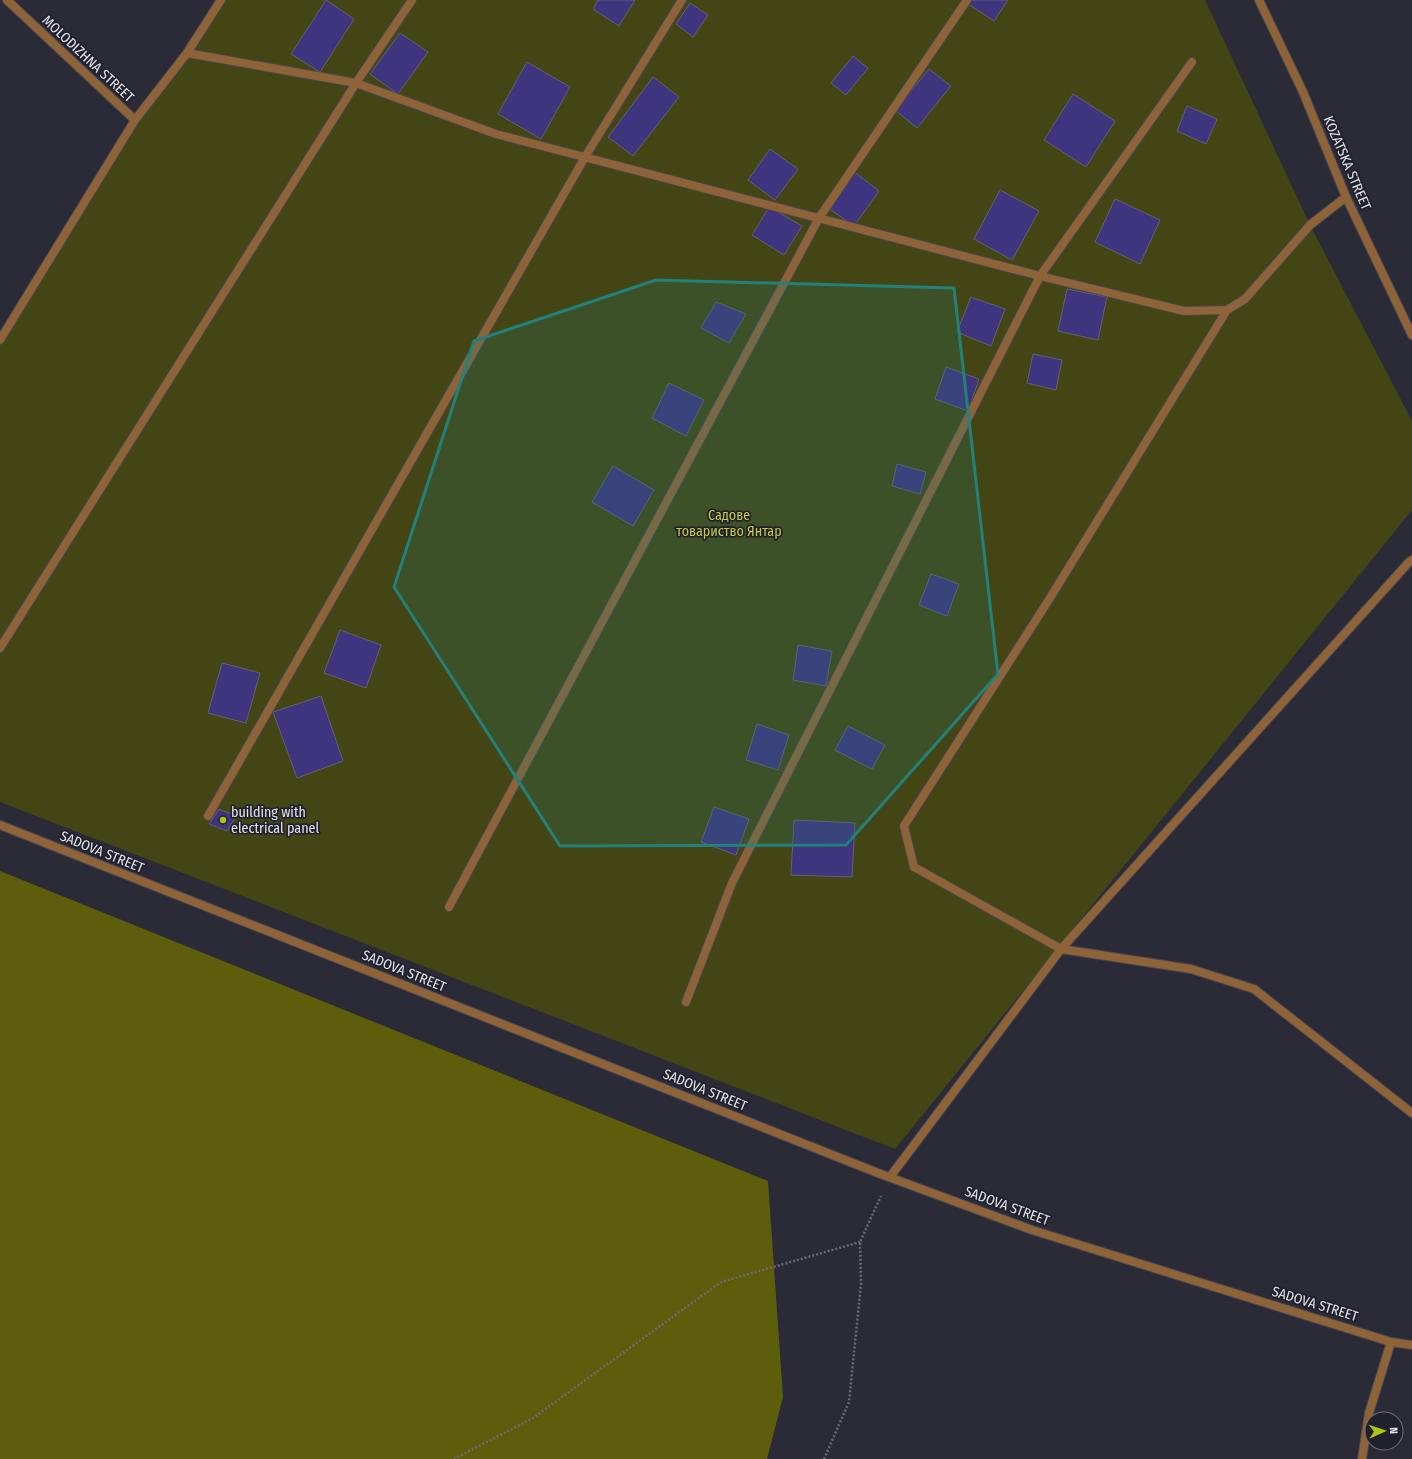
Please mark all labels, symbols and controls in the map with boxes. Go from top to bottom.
street label: MOLODIZHNA STREET [39,12,138,106]
street label: KOZATSKA STREET [1320,113,1375,213]
park label: Садове товариство Янтар [676,507,782,540]
place label: building with electrical panel [231,804,319,837]
marker: building with electrical panel [218,815,228,825]
street label: SADOVA STREET [58,827,147,877]
street label: SADOVA STREET [360,946,449,996]
street label: SADOVA STREET [661,1065,750,1115]
street label: SADOVA STREET [962,1183,1052,1229]
street label: SADOVA STREET [1270,1283,1361,1325]
north arrow [1364,1411,1404,1451]
text: N [1387,1427,1400,1434]

